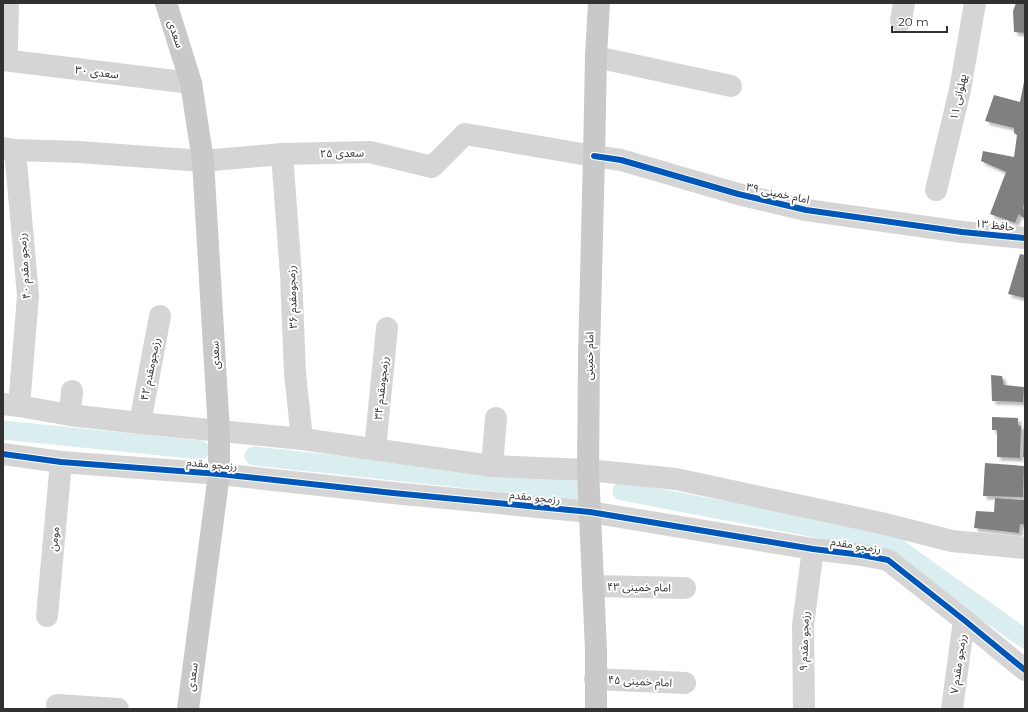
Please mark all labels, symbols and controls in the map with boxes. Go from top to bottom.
scale bar [892,8,947,34]
text: 20 m [898,14,929,29]
street label: سعدی [165,18,187,50]
street label: سعدی ۳۰ [74,62,120,82]
street label: پهلوانی ۱۱ [946,73,971,121]
street label: سعدی ۲۵ [320,146,365,160]
street label: امام خمینی ۳۹ [745,179,811,207]
street label: حافظ ۱۳ [975,216,1016,234]
street label: رزمجو مقدم ۴۰ [15,232,34,300]
street label: رزمجومقدم ۳۶ [284,265,301,329]
street label: امام خمینی [582,332,597,380]
street label: رزمجومقدم ۴۲ [137,337,164,402]
street label: سعدی [207,340,223,370]
street label: رزمجومقدم ۳۴ [371,356,392,420]
street label: رزمجو مقدم [186,455,238,474]
street label: رزمجو مقدم [509,487,561,508]
street label: مومن [46,526,62,552]
street label: رزمجو مقدم [830,534,882,557]
street label: امام خمینی ۴۳ [607,579,671,596]
street label: رزمجو مقدم ۹ [796,611,813,671]
street label: رزمجو مقدم ۷ [947,633,970,695]
street label: سعدی [183,662,201,692]
street label: امام خمینی ۴۵ [608,672,672,691]

